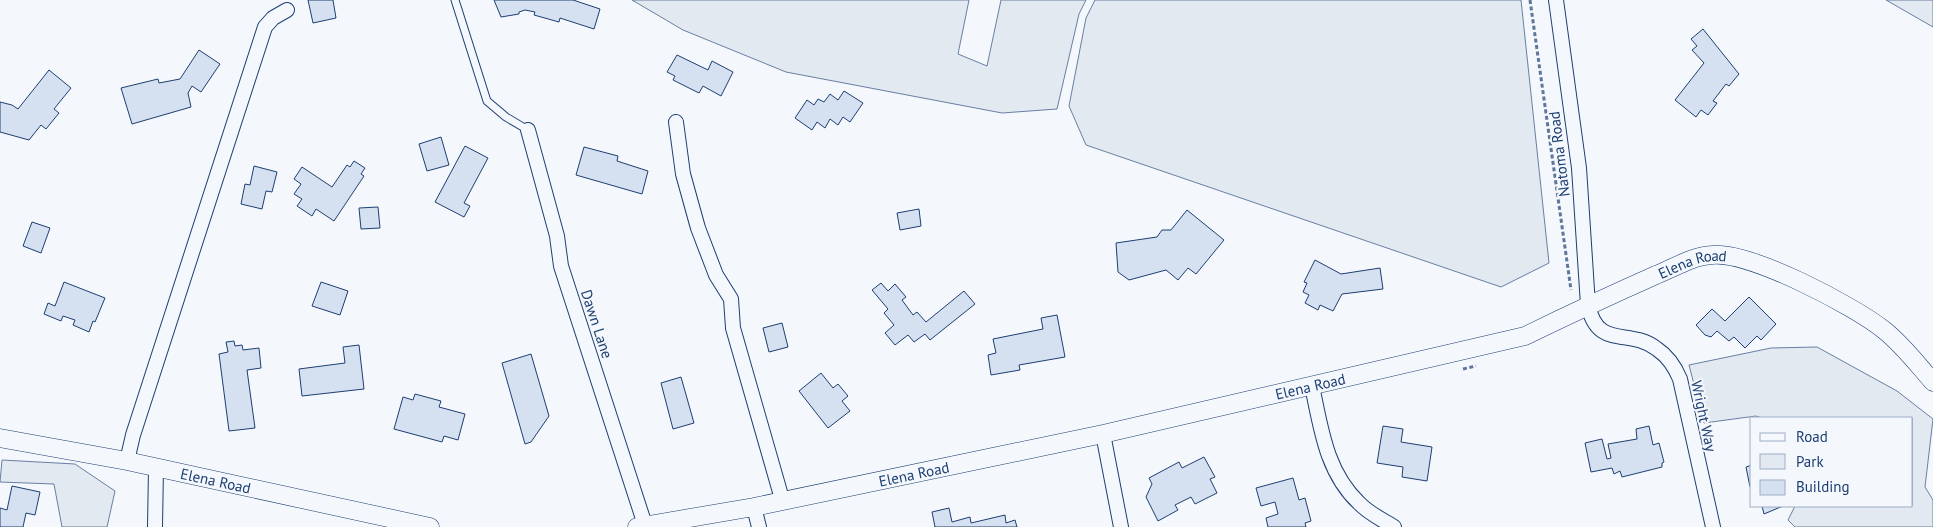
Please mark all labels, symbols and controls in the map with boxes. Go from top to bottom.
street label: Natoma Road [1544,110,1574,198]
street label: Elena Road [1655,245,1728,283]
street label: Dawn Lane [577,287,617,361]
street label: Elena Road [1273,369,1347,403]
street label: Wright Way [1687,379,1721,453]
legend [1750,417,1913,507]
text: Road [1796,427,1828,446]
text: Park [1796,452,1824,471]
street label: Elena Road [877,457,951,490]
street label: Elena Road [179,463,253,497]
text: Building [1796,477,1850,496]

